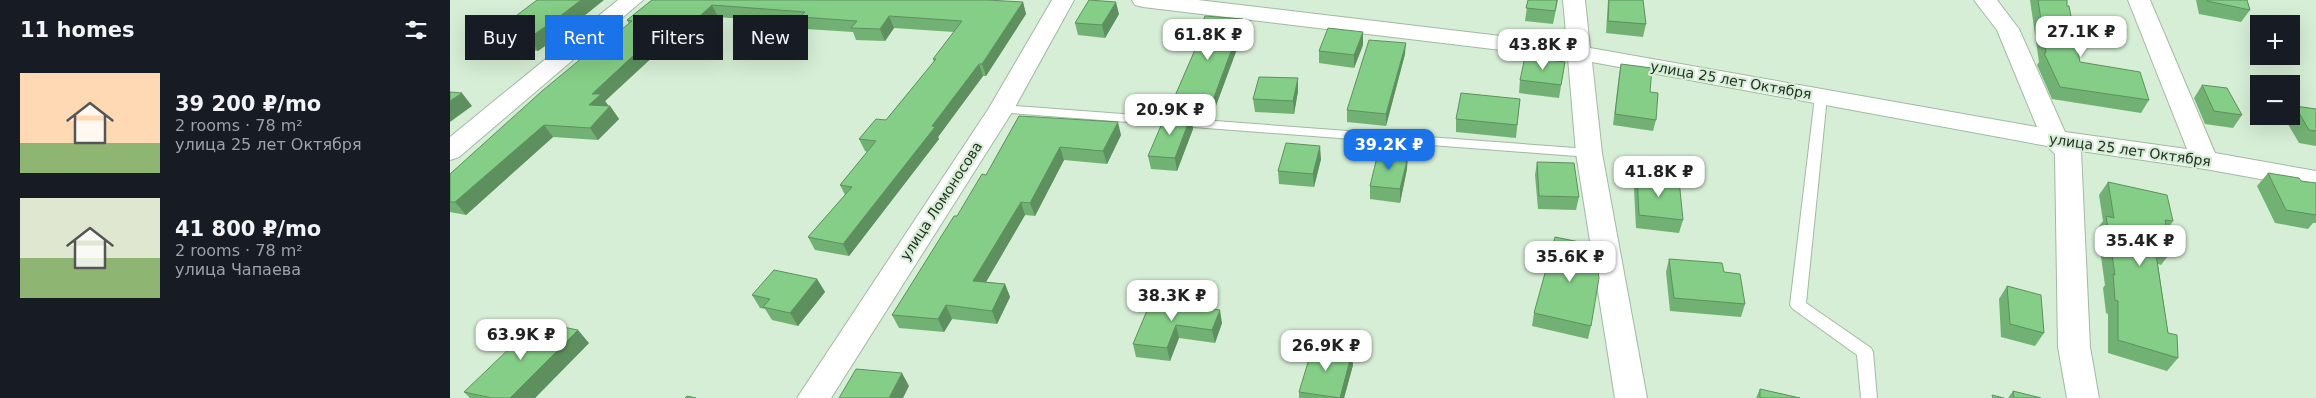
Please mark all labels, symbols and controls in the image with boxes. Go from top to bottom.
chip: Buy [465,15,535,60]
chip: Rent [545,15,623,60]
chip: Filters [633,15,723,60]
chip: New [733,15,808,60]
pin: 27.1K ₽ [2035,15,2127,58]
map controls [2250,15,2300,125]
button: + [2250,15,2300,65]
icon: filters [402,16,430,44]
text: 11 homes [20,18,135,42]
pin: 61.8K ₽ [1162,18,1254,61]
text: 27.1K ₽ [2047,22,2115,41]
text: 61.8K ₽ [1174,25,1242,44]
pin: 43.8K ₽ [1497,28,1589,71]
text: 43.8K ₽ [1509,35,1577,54]
street label: улица 25 лет Октября [1649,58,1813,102]
button: − [2250,75,2300,125]
text: 39 200 ₽/mo [175,92,321,116]
icon: home [60,93,120,153]
pin: 20.9K ₽ [1124,94,1216,136]
text: 20.9K ₽ [1136,100,1204,119]
text: 2 rooms · 78 m² [175,116,303,135]
pin: 39.2K ₽ [1343,128,1435,171]
street label: улица 25 лет Октября [2048,131,2212,169]
text: улица 25 лет Октября [175,135,362,154]
text: 39.2K ₽ [1355,135,1423,154]
street label: улица Ломоносова [897,139,985,263]
pin: 41.8K ₽ [1613,156,1705,198]
text: 41.8K ₽ [1625,162,1693,181]
text: 41 800 ₽/mo [175,217,321,241]
icon: home [60,218,120,278]
pin: 35.4K ₽ [2094,224,2186,267]
text: 35.4K ₽ [2106,231,2174,250]
pin: 35.6K ₽ [1524,240,1616,283]
text: 2 rooms · 78 m² [175,241,303,260]
text: 35.6K ₽ [1536,247,1604,266]
text: улица Чапаева [175,260,301,279]
pin: 38.3K ₽ [1126,280,1218,322]
text: 38.3K ₽ [1138,286,1206,305]
pin: 63.9K ₽ [475,318,567,361]
text: 63.9K ₽ [487,325,555,344]
pin: 26.9K ₽ [1280,330,1372,372]
text: 26.9K ₽ [1292,336,1360,355]

